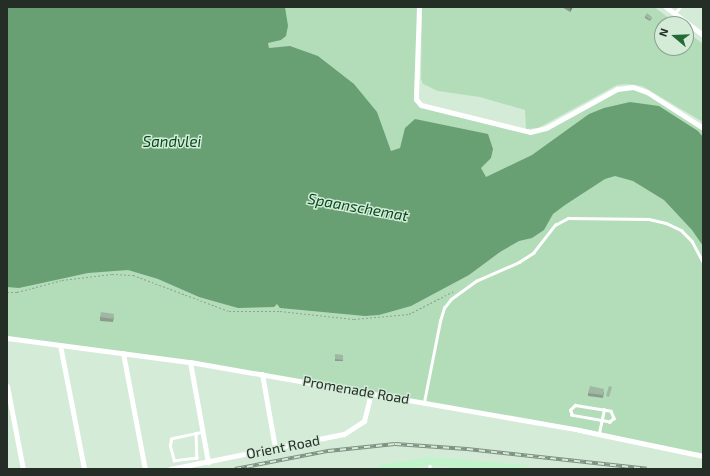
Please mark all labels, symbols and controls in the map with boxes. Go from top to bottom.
north arrow [654,16,694,56]
text: N [656,26,671,38]
water label: Sandvlei [143,133,201,151]
water label: Spaanschemat [306,189,410,225]
street label: Promenade Road [301,372,411,408]
street label: Orient Road [245,432,321,462]

